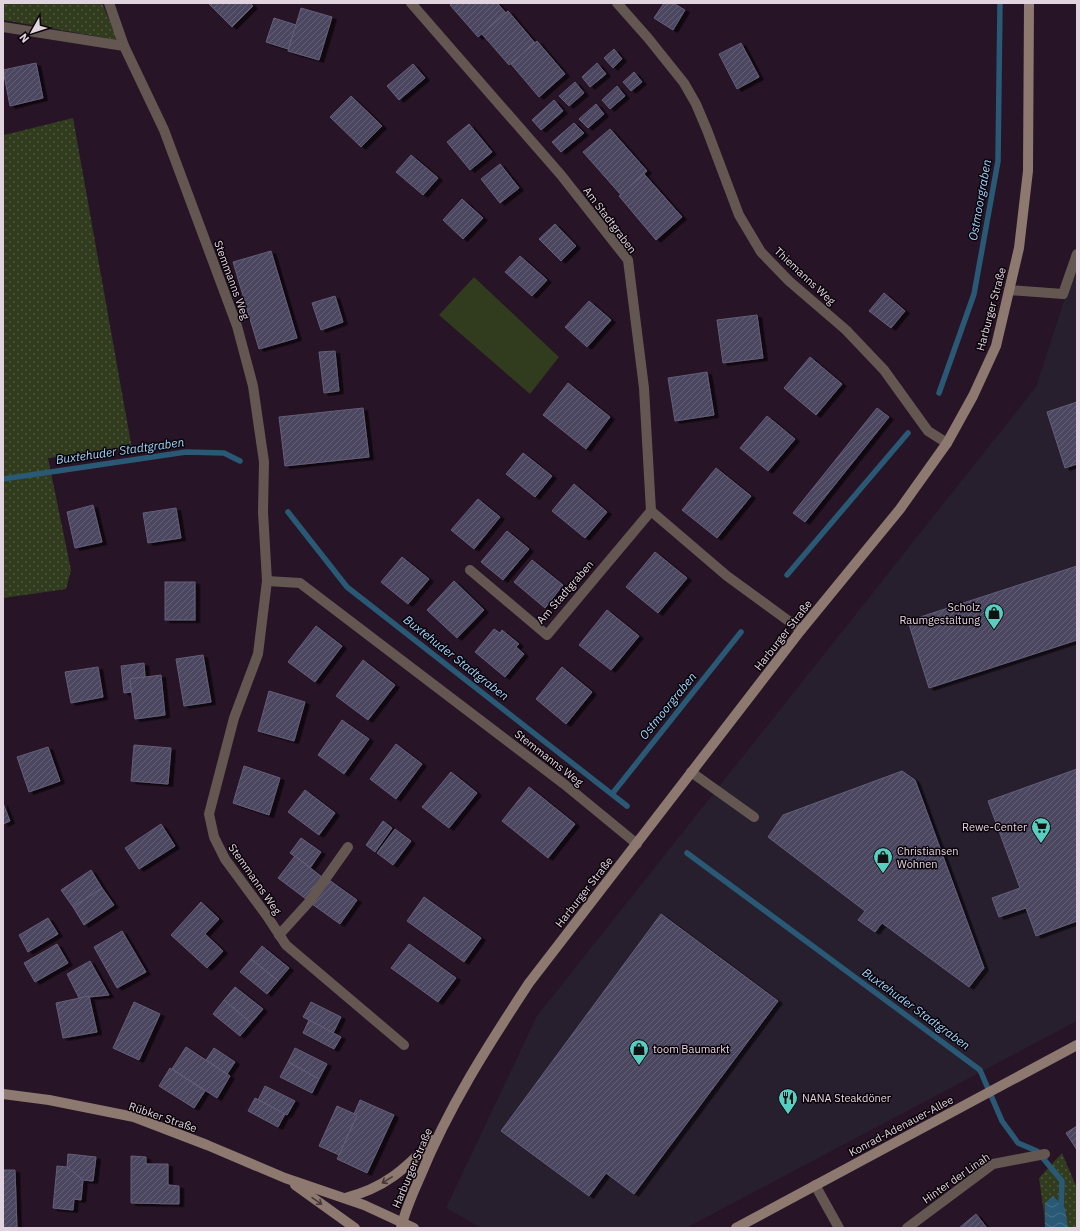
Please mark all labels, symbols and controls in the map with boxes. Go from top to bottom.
north arrow [12,12,52,52]
text: N [16,31,32,46]
water label: Ostmoorgraben [965,158,994,242]
street label: Am Stadtgraben [580,184,640,256]
street label: Stemmanns Weg [211,238,253,322]
street label: Thiemanns Weg [771,244,839,308]
street label: Harburger Straße [973,266,1009,352]
water label: Buxtehuder Stadtgraben [55,434,185,467]
street label: Am Stadtgraben [534,557,596,627]
street label: Harburger Straße [751,597,815,673]
place label: Scholz Raumgestaltung [899,600,980,627]
shop icon: Scholz Raumgestaltung [983,602,1005,630]
water label: Buxtehuder Stadtgraben [401,612,512,703]
water label: Ostmoorgraben [636,669,699,742]
street label: Stemmanns Weg [512,727,586,789]
supermarket icon: Rewe-Center [1030,816,1052,844]
place label: Rewe-Center [962,820,1027,834]
street label: Stemmanns Weg [225,841,285,917]
place label: Christiansen Wohnen [897,844,959,871]
shop icon: Christiansen Wohnen [872,846,894,874]
street label: Harburger Straße [552,854,616,930]
water label: Buxtehuder Stadtgraben [860,964,973,1053]
shop icon: toom Baumarkt [628,1038,650,1066]
place label: toom Baumarkt [653,1042,730,1056]
restaurant icon: NANA Steakdöner [777,1087,799,1115]
place label: NANA Steakdöner [802,1091,891,1105]
street label: Konrad-Adenauer-Allee [846,1092,956,1160]
street label: Rübker Straße [127,1099,199,1135]
street label: Harburger Straße [389,1126,435,1210]
street label: Hinter der Linah [920,1150,992,1206]
one-way arrow [381,1177,393,1185]
one-way arrow [311,1197,322,1205]

